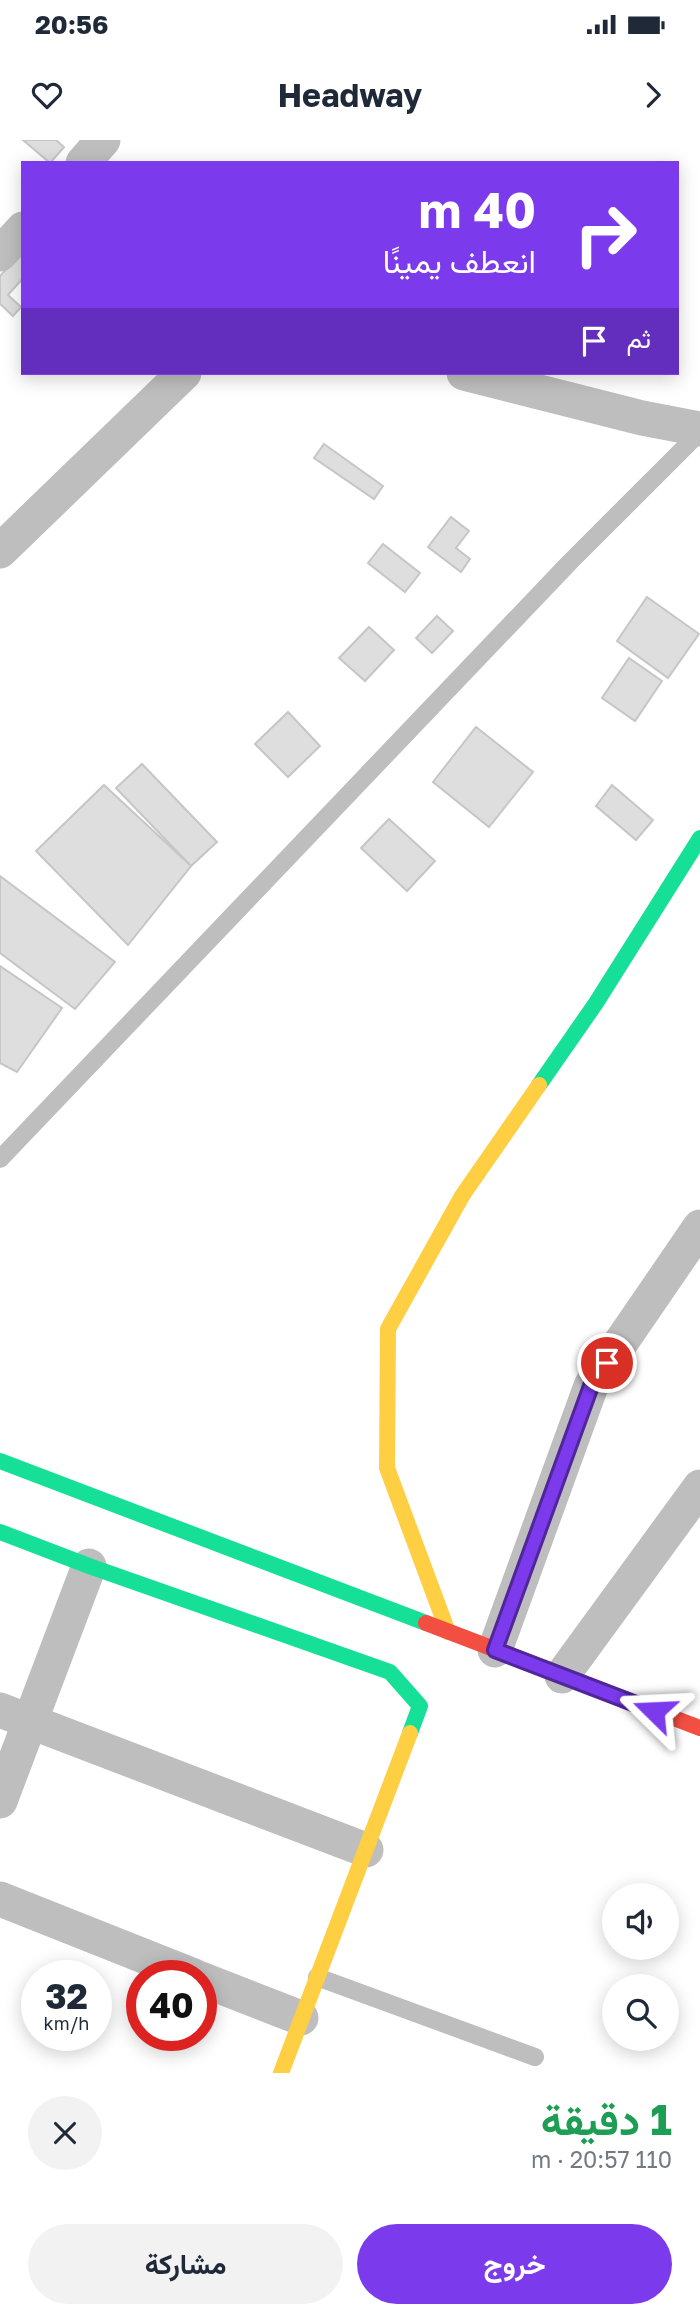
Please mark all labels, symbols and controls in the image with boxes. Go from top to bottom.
text: 20:56 [35,9,108,40]
icon: heart [28,76,66,114]
text: Headway [278,76,422,114]
icon: forward [634,76,672,114]
text: 40 m [418,180,536,239]
icon: right [560,189,651,280]
text: انعطف يمينًا [383,242,536,280]
icon: arrive [575,322,613,360]
text: ثم [627,323,651,354]
pin [577,1333,637,1393]
icon: arrive [588,1344,626,1382]
position arrow [617,1674,691,1748]
map controls [602,1883,679,2051]
button: sound [602,1883,679,1960]
speed limit sign: 40 [126,1960,217,2051]
button: search [602,1974,679,2051]
text: 32 [45,1975,88,2017]
text: km/h [44,2012,89,2034]
text: 1 دقيقة [541,2094,672,2144]
button: close [28,2096,102,2170]
text: 110 m · 20:57 [531,2145,672,2173]
button: مشاركة [28,2224,343,2304]
button: خروج [357,2224,672,2304]

